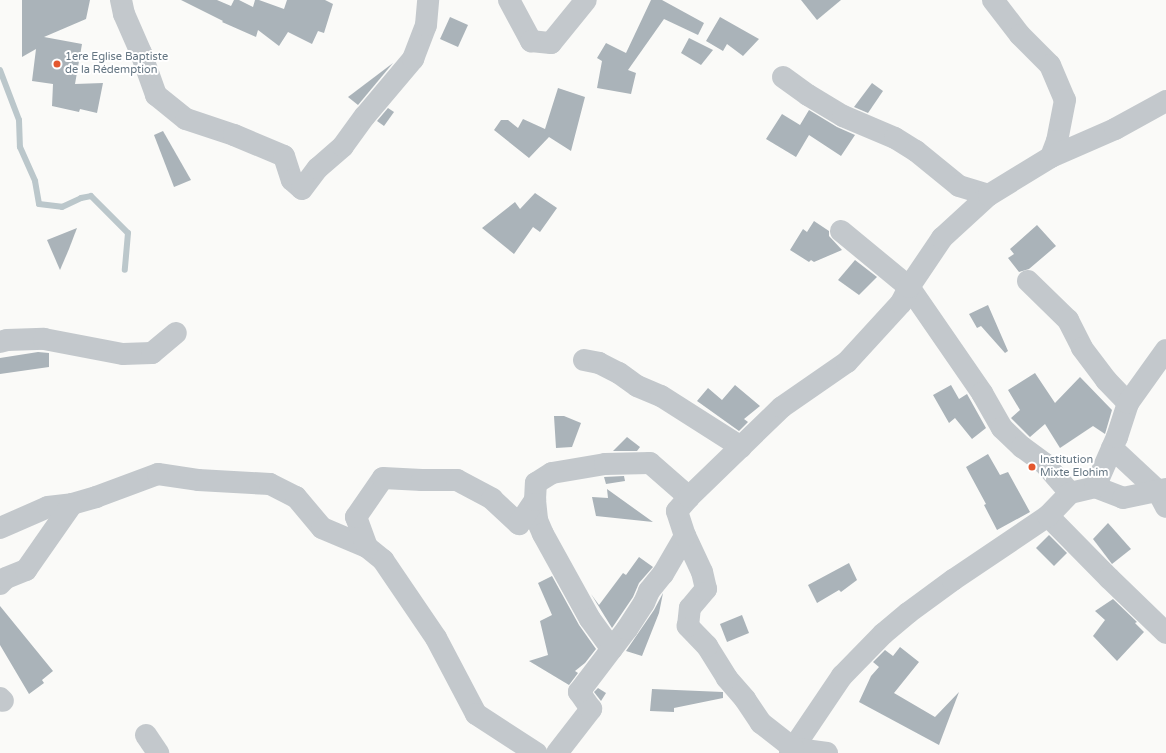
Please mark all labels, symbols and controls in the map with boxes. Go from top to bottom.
place label: 1ere Eglise Baptiste de la Rédemption [65,51,168,77]
marker: 1ere Eglise Baptiste de la Rédemption [52,59,62,69]
place label: Institution Mixte Elohim [1040,454,1108,480]
marker: Institution Mixte Elohim [1027,462,1037,472]

